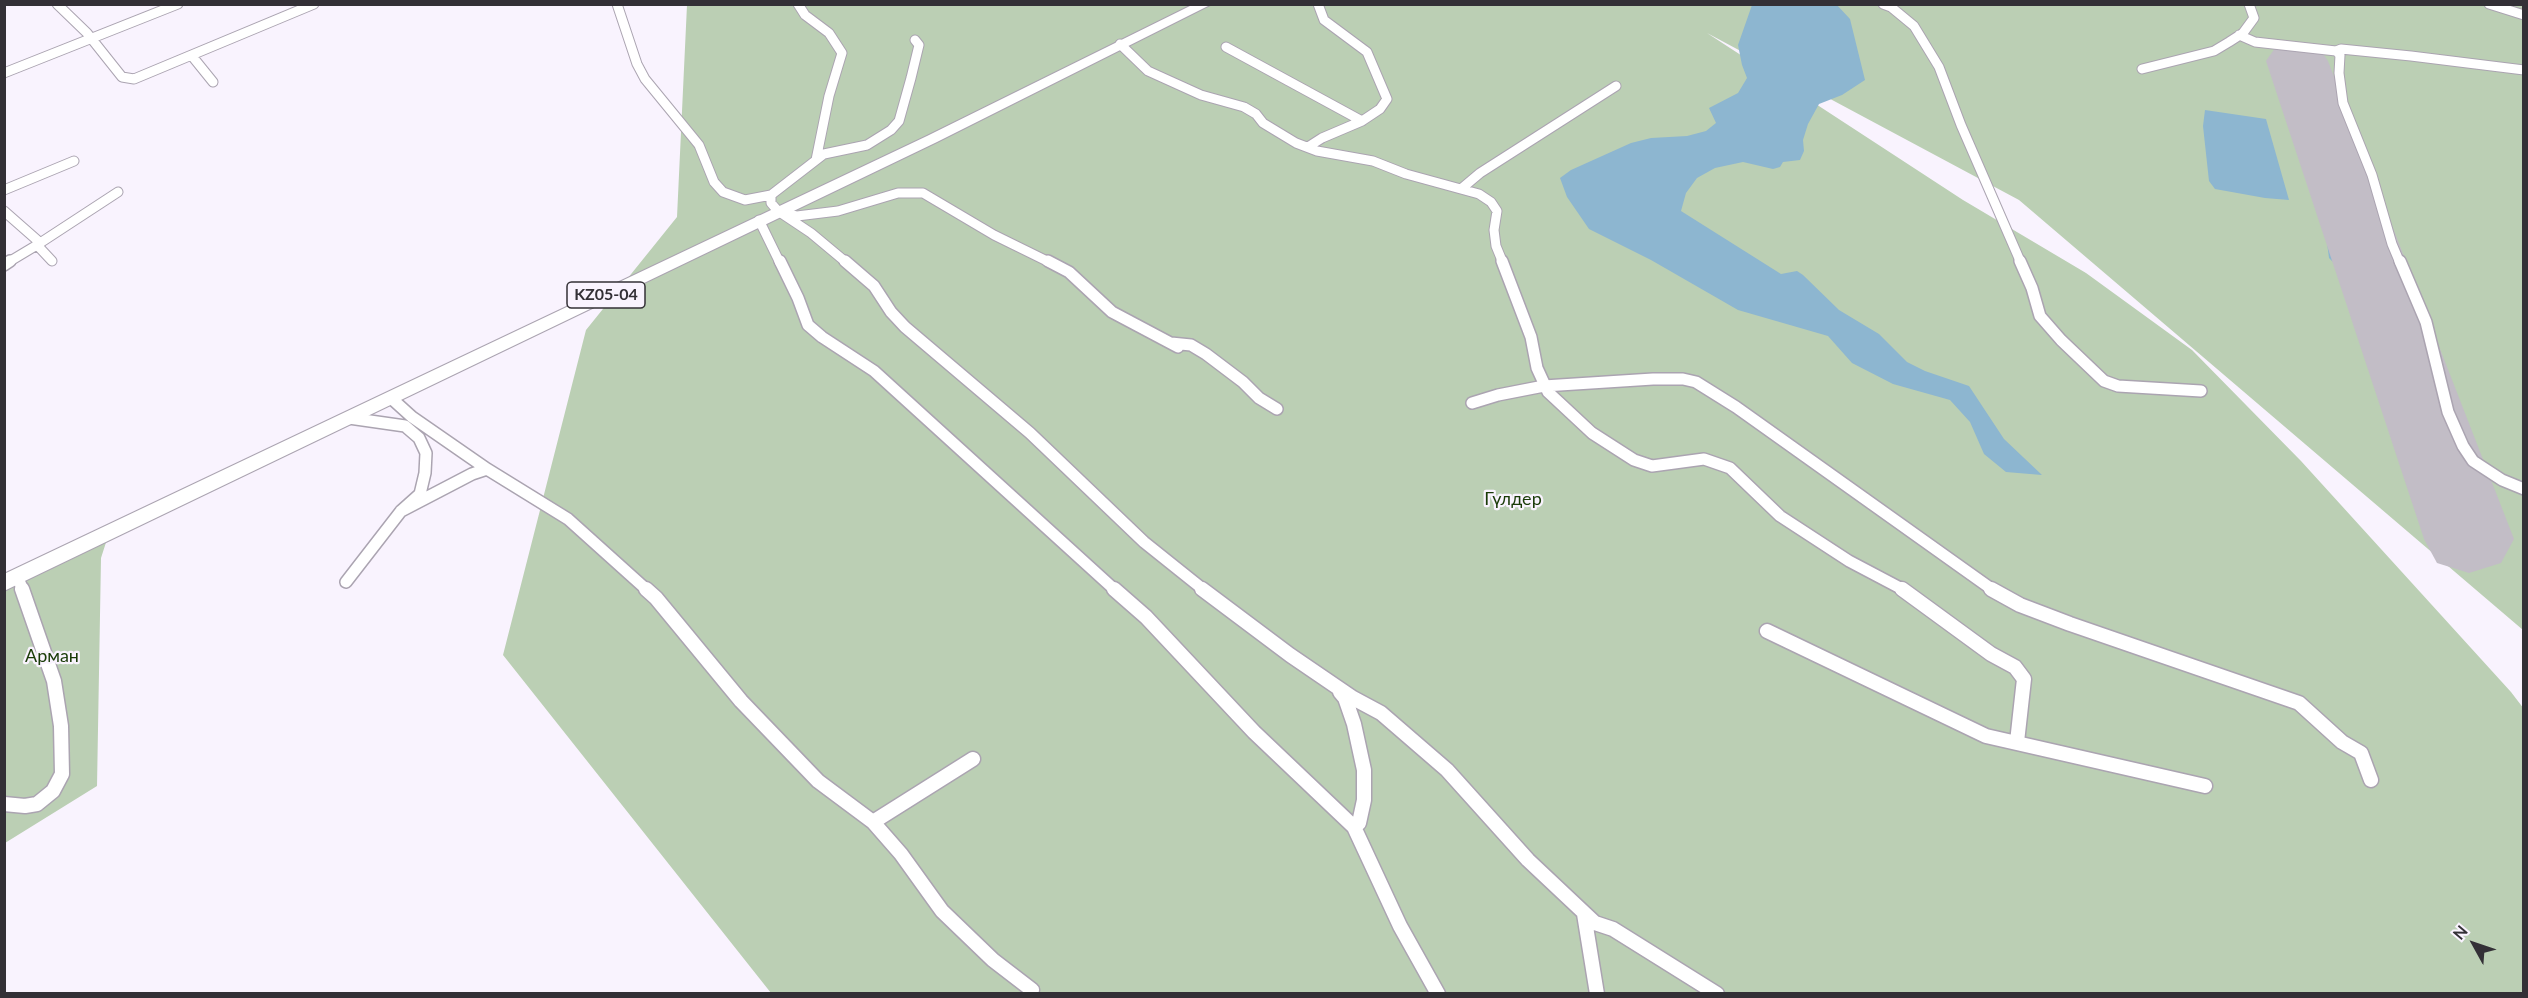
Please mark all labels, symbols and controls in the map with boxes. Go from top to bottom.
road number: KZ05-04 [567,282,645,308]
park label: Гүлдер [1484,488,1542,510]
park label: Арман [25,645,79,667]
north arrow [2444,914,2504,974]
text: N [2449,921,2471,943]

